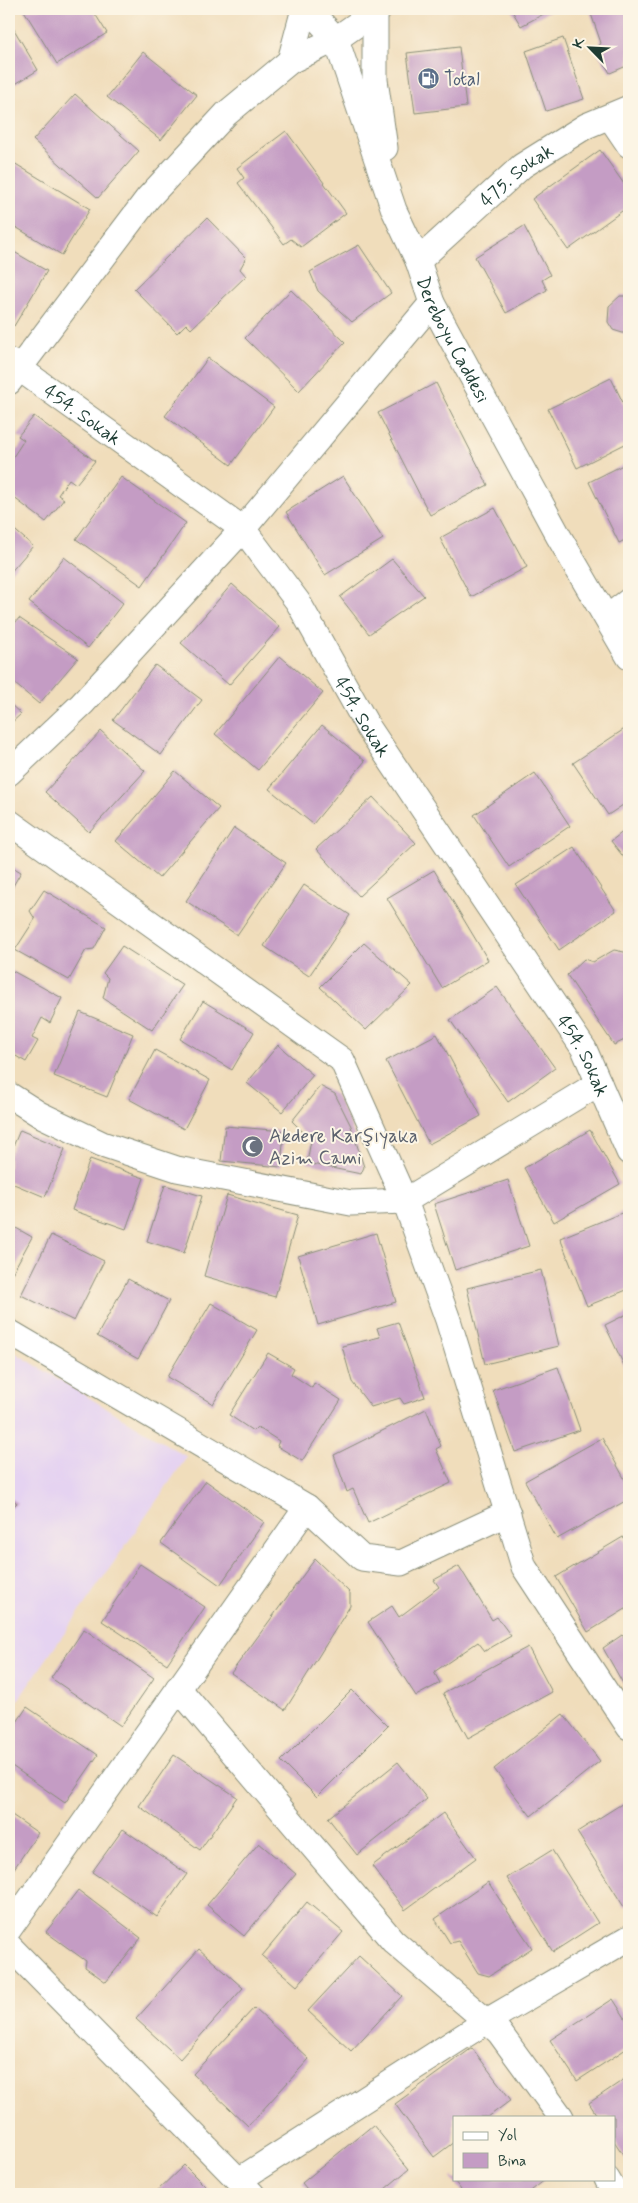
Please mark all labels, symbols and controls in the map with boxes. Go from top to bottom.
north arrow [566,22,616,72]
text: K [569,34,590,51]
fuel station icon: Total [416,66,440,90]
place label: Total [444,67,480,92]
street label: 475. Sokak [475,138,559,213]
street label: Dereboyu Caddesi [410,273,495,407]
street label: 454. Sokak [38,379,126,452]
street label: 454. Sokak [328,672,396,762]
street label: 454. Sokak [550,1010,614,1101]
place label: Akdere Karşıyaka Azim Cami [269,1124,418,1171]
mosque icon: Akdere Karşıyaka Azim Cami [241,1134,265,1158]
legend [453,2116,616,2180]
text: Yol [498,2126,517,2146]
text: Bina [498,2152,526,2172]

